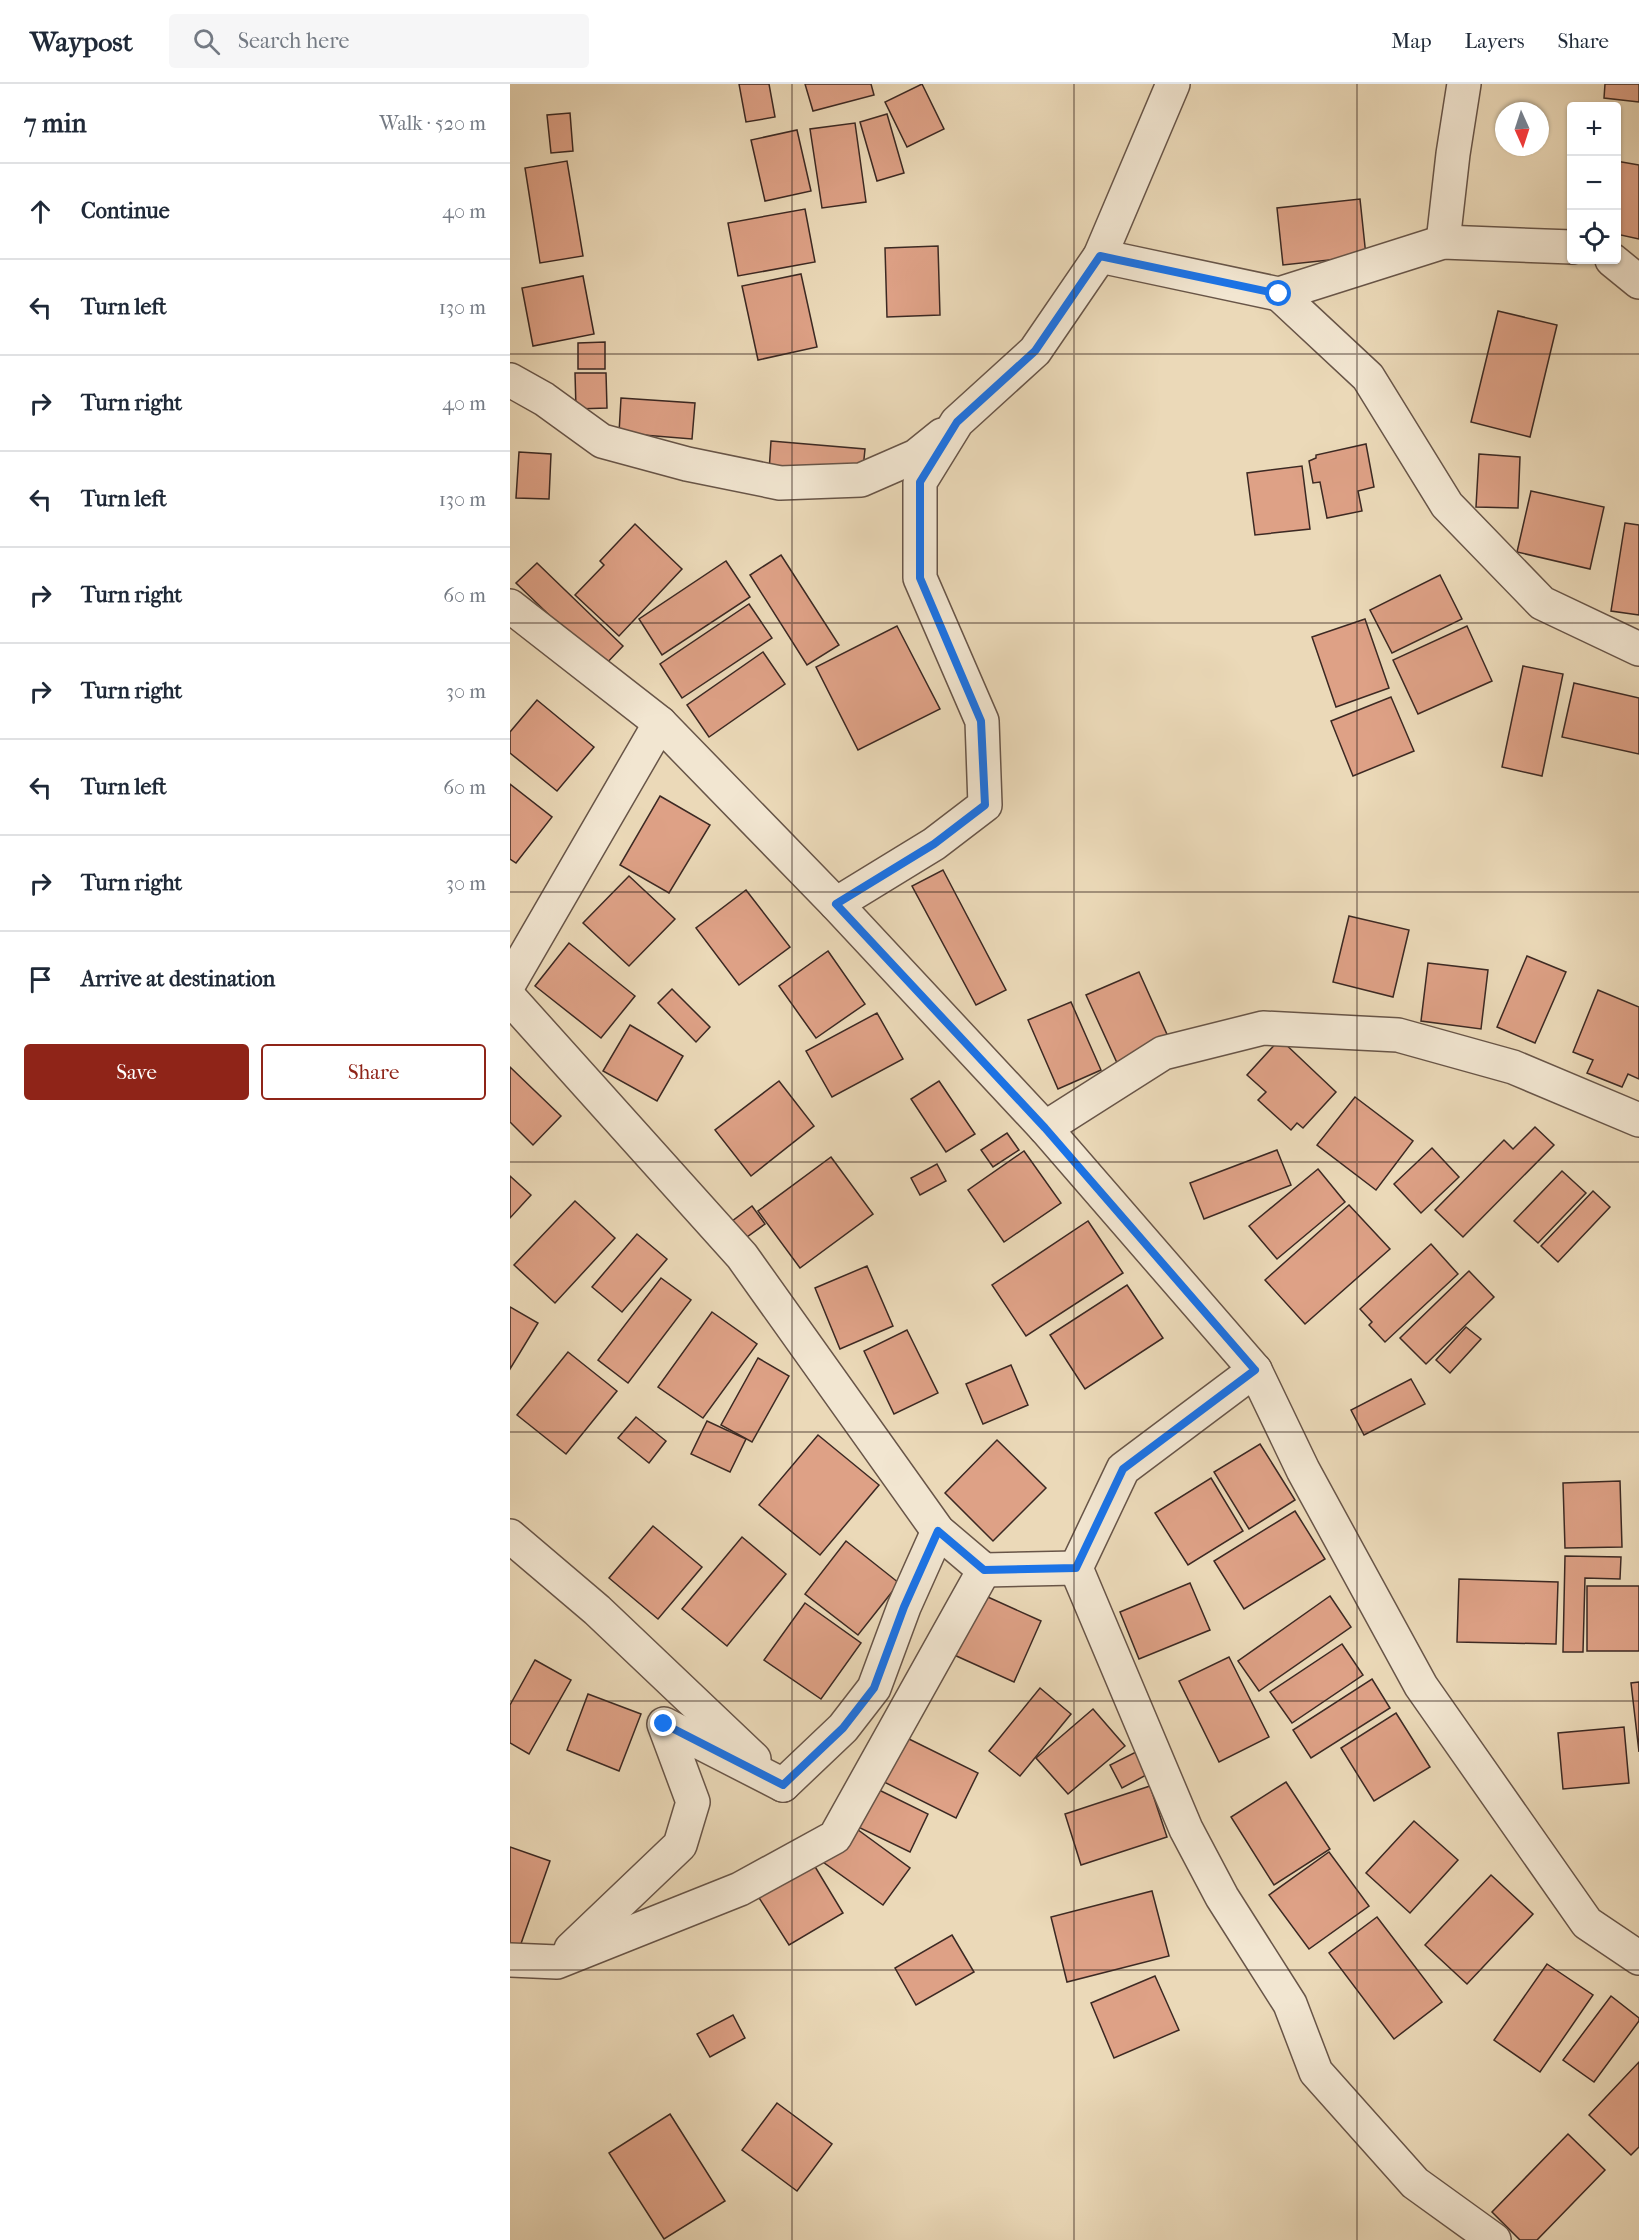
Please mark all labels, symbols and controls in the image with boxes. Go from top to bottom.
search box [169,14,589,68]
text: Waypost [30,25,133,58]
icon: search [190,25,223,58]
text: Search here [238,28,349,54]
text: Map [1391,29,1432,53]
text: Layers [1465,29,1524,53]
text: Share [1557,29,1609,53]
north arrow [1495,102,1549,156]
map controls [1567,102,1621,264]
button: + [1567,102,1621,156]
text: 7 min [24,108,87,139]
text: Walk · 520 m [379,112,486,135]
button: − [1567,156,1621,210]
icon: ahead [24,195,57,228]
text: Continue [81,198,170,224]
text: 40 m [442,200,486,223]
button: locate [1567,210,1621,264]
route start [1265,280,1291,306]
icon: left [24,291,57,324]
text: Turn left [81,294,167,320]
text: 130 m [439,296,486,319]
icon: right [24,387,57,420]
text: Turn right [81,390,182,416]
text: 40 m [442,392,486,415]
icon: left [24,483,57,516]
text: Turn left [81,486,167,512]
text: 130 m [439,488,486,511]
icon: right [24,579,57,612]
text: Turn right [81,582,182,608]
text: 60 m [443,584,486,607]
icon: right [24,675,57,708]
text: Turn right [81,678,182,704]
text: 30 m [446,680,486,703]
icon: left [24,771,57,804]
text: Turn left [81,774,167,800]
text: 60 m [443,776,486,799]
icon: right [24,867,57,900]
text: Turn right [81,870,182,896]
text: 30 m [446,872,486,895]
icon: arrive [24,963,57,996]
text: Arrive at destination [81,966,275,992]
button: Save [24,1044,249,1100]
button: Share [261,1044,486,1100]
route end [650,1710,676,1736]

